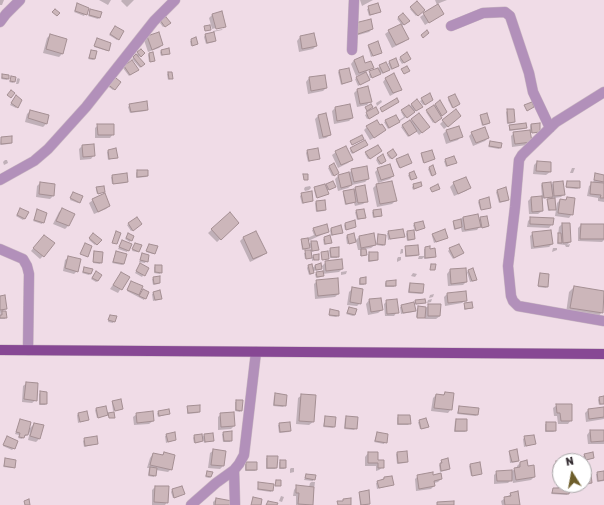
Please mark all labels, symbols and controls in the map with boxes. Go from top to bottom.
north arrow [552,453,592,493]
text: N [565,455,575,469]

